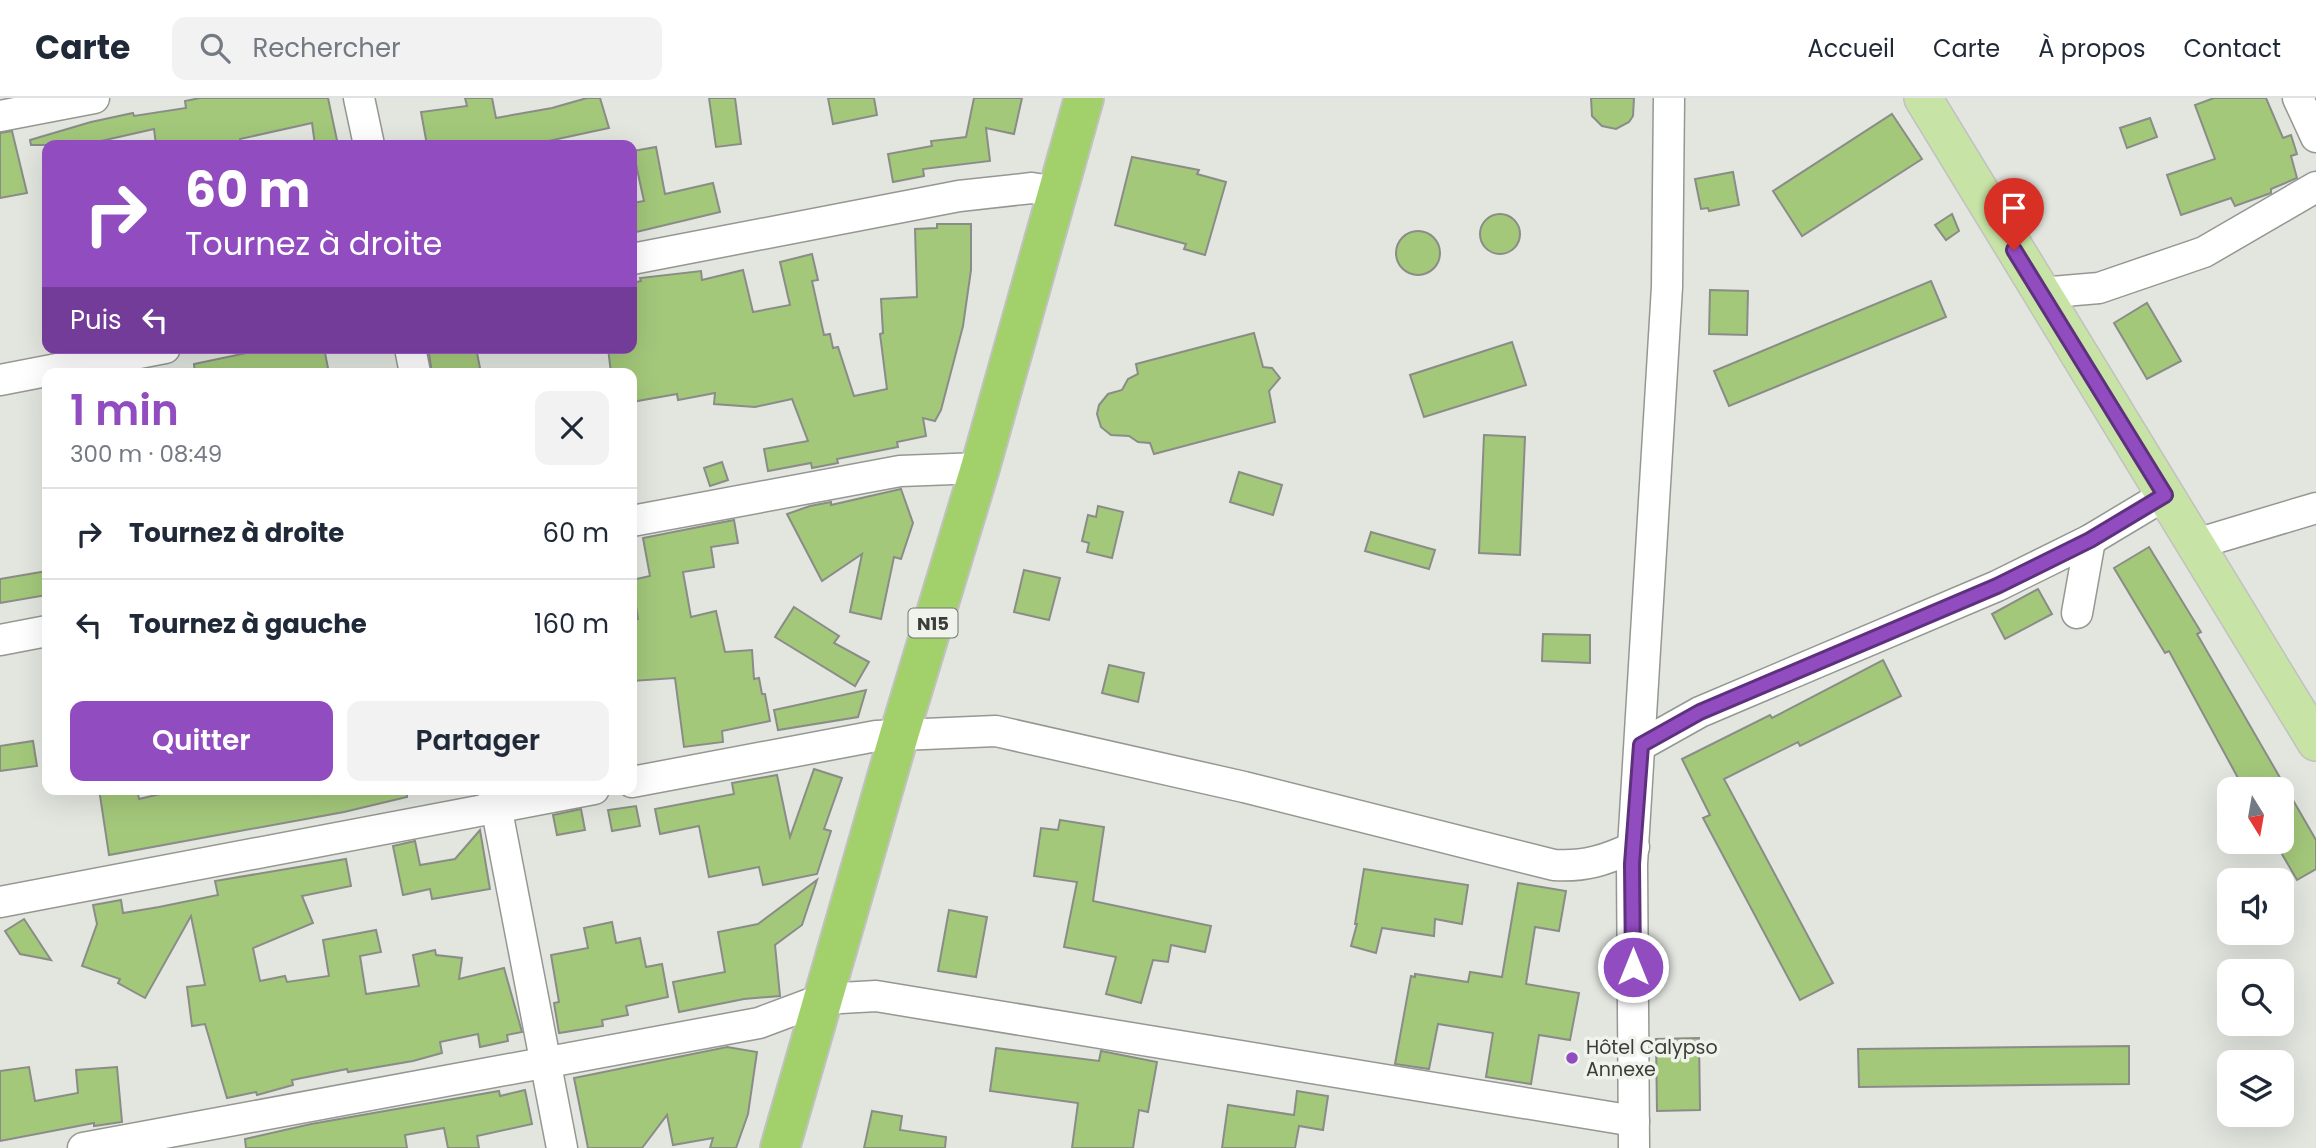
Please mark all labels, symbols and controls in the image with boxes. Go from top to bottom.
search box [172,17,662,80]
text: Carte [35,24,130,71]
icon: search [196,29,234,67]
text: Rechercher [252,30,401,66]
text: Accueil [1808,32,1895,65]
text: Carte [1933,32,2000,65]
text: À propos [2038,32,2145,65]
text: Contact [2183,32,2281,65]
text: 60 m [185,156,310,224]
icon: right [70,168,161,259]
pin [1984,178,2044,250]
icon: arrive [1995,189,2033,227]
text: Tournez à droite [185,221,442,266]
icon: left [136,301,174,339]
text: Puis [70,302,122,338]
text: 1 min [70,381,179,440]
button: close [535,391,609,465]
text: 300 m · 08:49 [70,438,222,470]
icon: right [70,515,108,553]
text: Tournez à droite [129,515,344,551]
text: 60 m [542,515,609,551]
icon: left [70,606,108,644]
text: Tournez à gauche [129,606,367,642]
text: 160 m [534,606,609,642]
road number: N15 [908,608,958,638]
button: Quitter [70,701,333,781]
button: Partager [347,701,609,781]
north arrow [2217,777,2294,854]
map controls [2217,777,2294,1127]
button: sound [2217,868,2294,945]
position arrow [1596,930,1670,1004]
button: search [2217,959,2294,1036]
place label: Hôtel Calypso Annexe [1586,1034,1718,1083]
marker: Hôtel Calypso Annexe [1564,1050,1580,1066]
button: layers [2217,1050,2294,1127]

